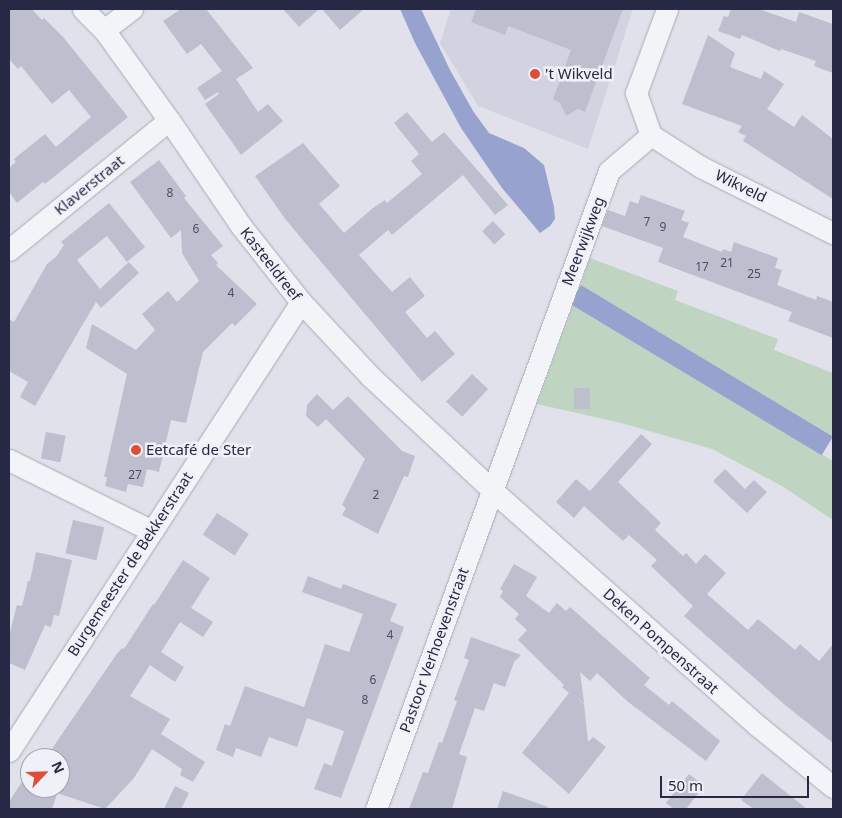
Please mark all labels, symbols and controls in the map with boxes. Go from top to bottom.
place label: 't Wikveld [545,65,613,83]
marker: 't Wikveld [529,68,541,80]
street label: Klaverstraat [50,151,128,219]
street label: Wikveld [712,166,770,206]
house number: 8 [167,186,173,200]
street label: Meerwijkweg [558,194,608,288]
house number: 7 [644,215,650,229]
house number: 9 [660,220,666,234]
house number: 6 [193,222,199,236]
street label: Kasteeldreef [237,224,305,304]
house number: 21 [720,256,734,270]
house number: 17 [695,260,709,274]
house number: 25 [747,267,761,281]
house number: 4 [228,286,234,300]
place label: Eetcafé de Ster [146,441,251,459]
marker: Eetcafé de Ster [130,444,142,456]
street label: Burgemeester de Bekkerstraat [64,468,196,660]
house number: 27 [128,468,142,482]
house number: 2 [373,488,379,502]
street label: Pastoor Verhoevenstraat [396,565,472,735]
street label: Deken Pompenstraat [600,584,722,698]
house number: 4 [387,628,393,642]
house number: 6 [370,673,376,687]
house number: 8 [362,693,368,707]
north arrow [20,748,70,798]
text: N [47,758,69,776]
scale bar [662,766,811,798]
text: 50 m [668,775,703,795]

